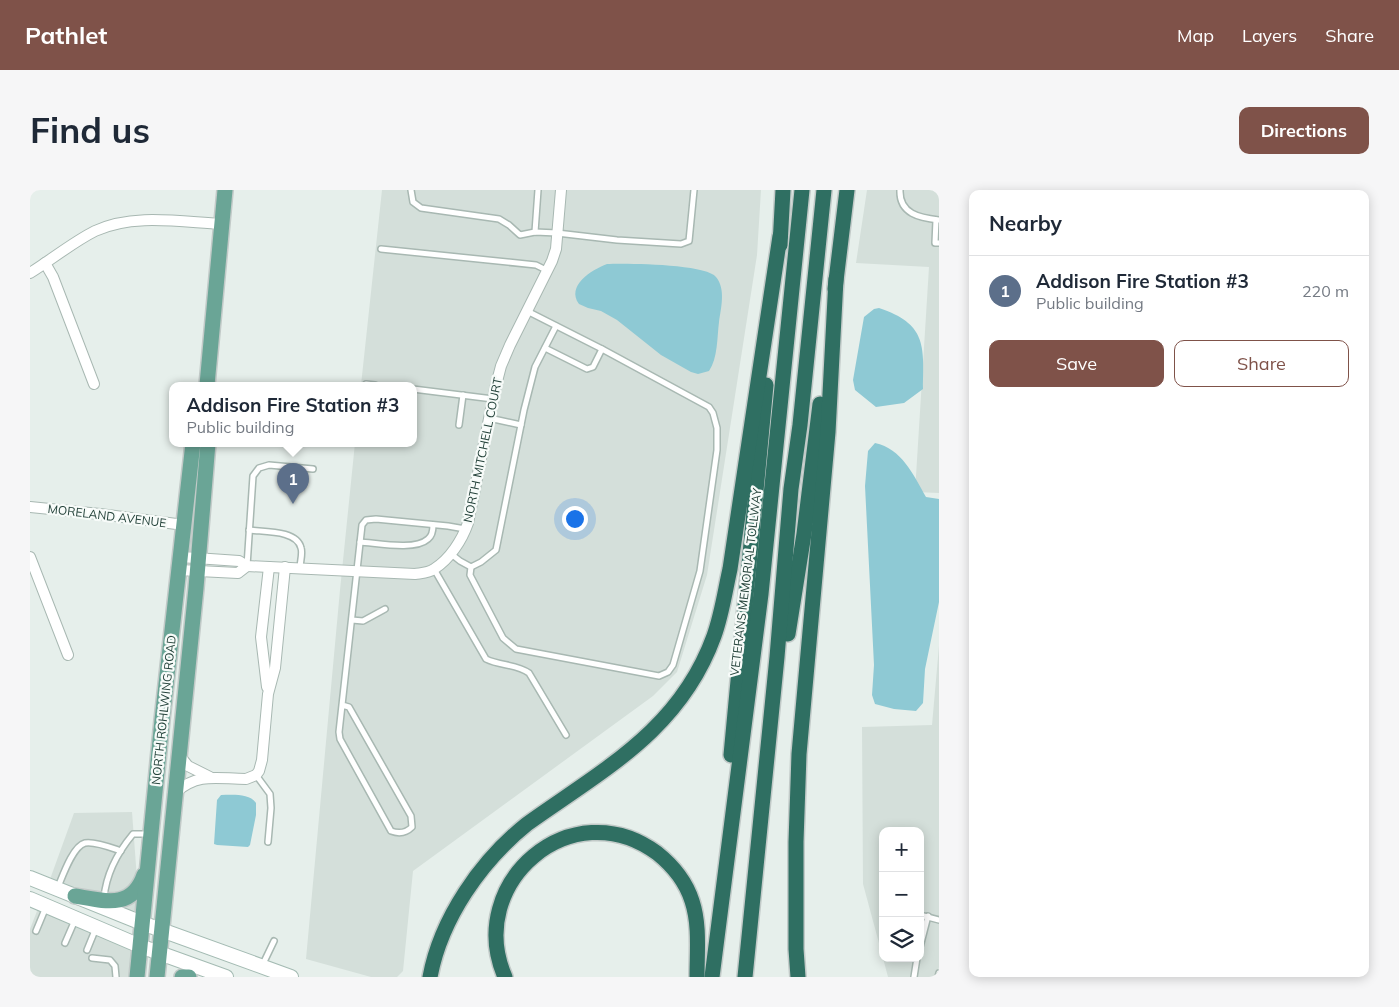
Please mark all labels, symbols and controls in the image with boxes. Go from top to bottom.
text: Pathlet [25,20,107,50]
text: Map [1177,24,1214,47]
text: Layers [1242,24,1297,47]
text: Share [1325,24,1374,47]
button: Directions [1239,107,1369,154]
text: Find us [30,108,150,152]
text: Nearby [989,210,1062,236]
text: Addison Fire Station #3 [1036,269,1249,293]
text: 1 [1000,281,1010,301]
text: 220 m [1302,281,1349,301]
text: Public building [1036,293,1144,313]
button: Save [989,340,1164,387]
button: Share [1174,340,1349,387]
street label: NORTH MITCHELL COURT [460,375,505,524]
popup [169,382,417,447]
text: Addison Fire Station #3 [187,393,399,417]
text: Public building [187,417,294,437]
pin: 1 [277,463,309,504]
street label: VETERANS MEMORIAL TOLLWAY [727,487,765,677]
street label: MORELAND AVENUE [47,501,167,530]
your location [562,506,588,532]
street label: NORTH ROHLWING ROAD [148,634,179,786]
map controls [879,827,924,962]
button: + [879,827,924,872]
button: − [879,872,924,917]
button: layers [879,917,924,962]

